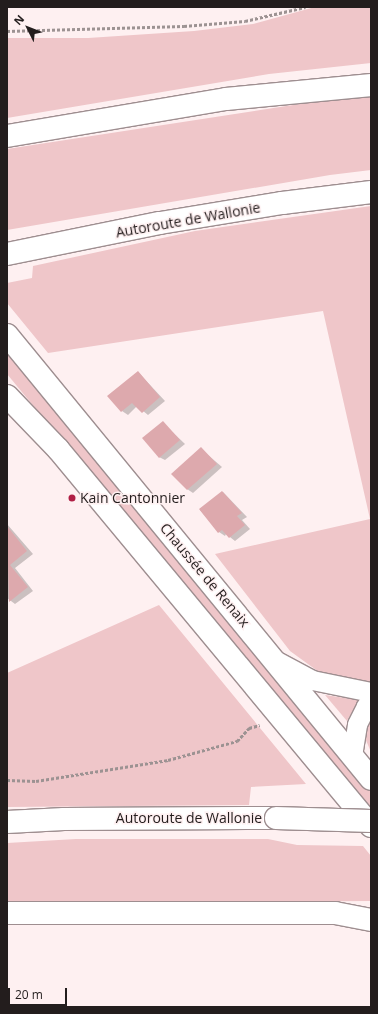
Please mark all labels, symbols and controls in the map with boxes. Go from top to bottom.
north arrow [8,8,48,48]
text: N [10,11,27,28]
street label: Autoroute de Wallonie [114,199,262,241]
place label: Kain Cantonnier [80,490,185,506]
marker: Kain Cantonnier [67,493,77,503]
street label: Chaussée de Renaix [157,520,253,630]
street label: Autoroute de Wallonie [116,810,262,826]
scale bar [10,980,69,1006]
text: 20 m [15,986,43,1003]

